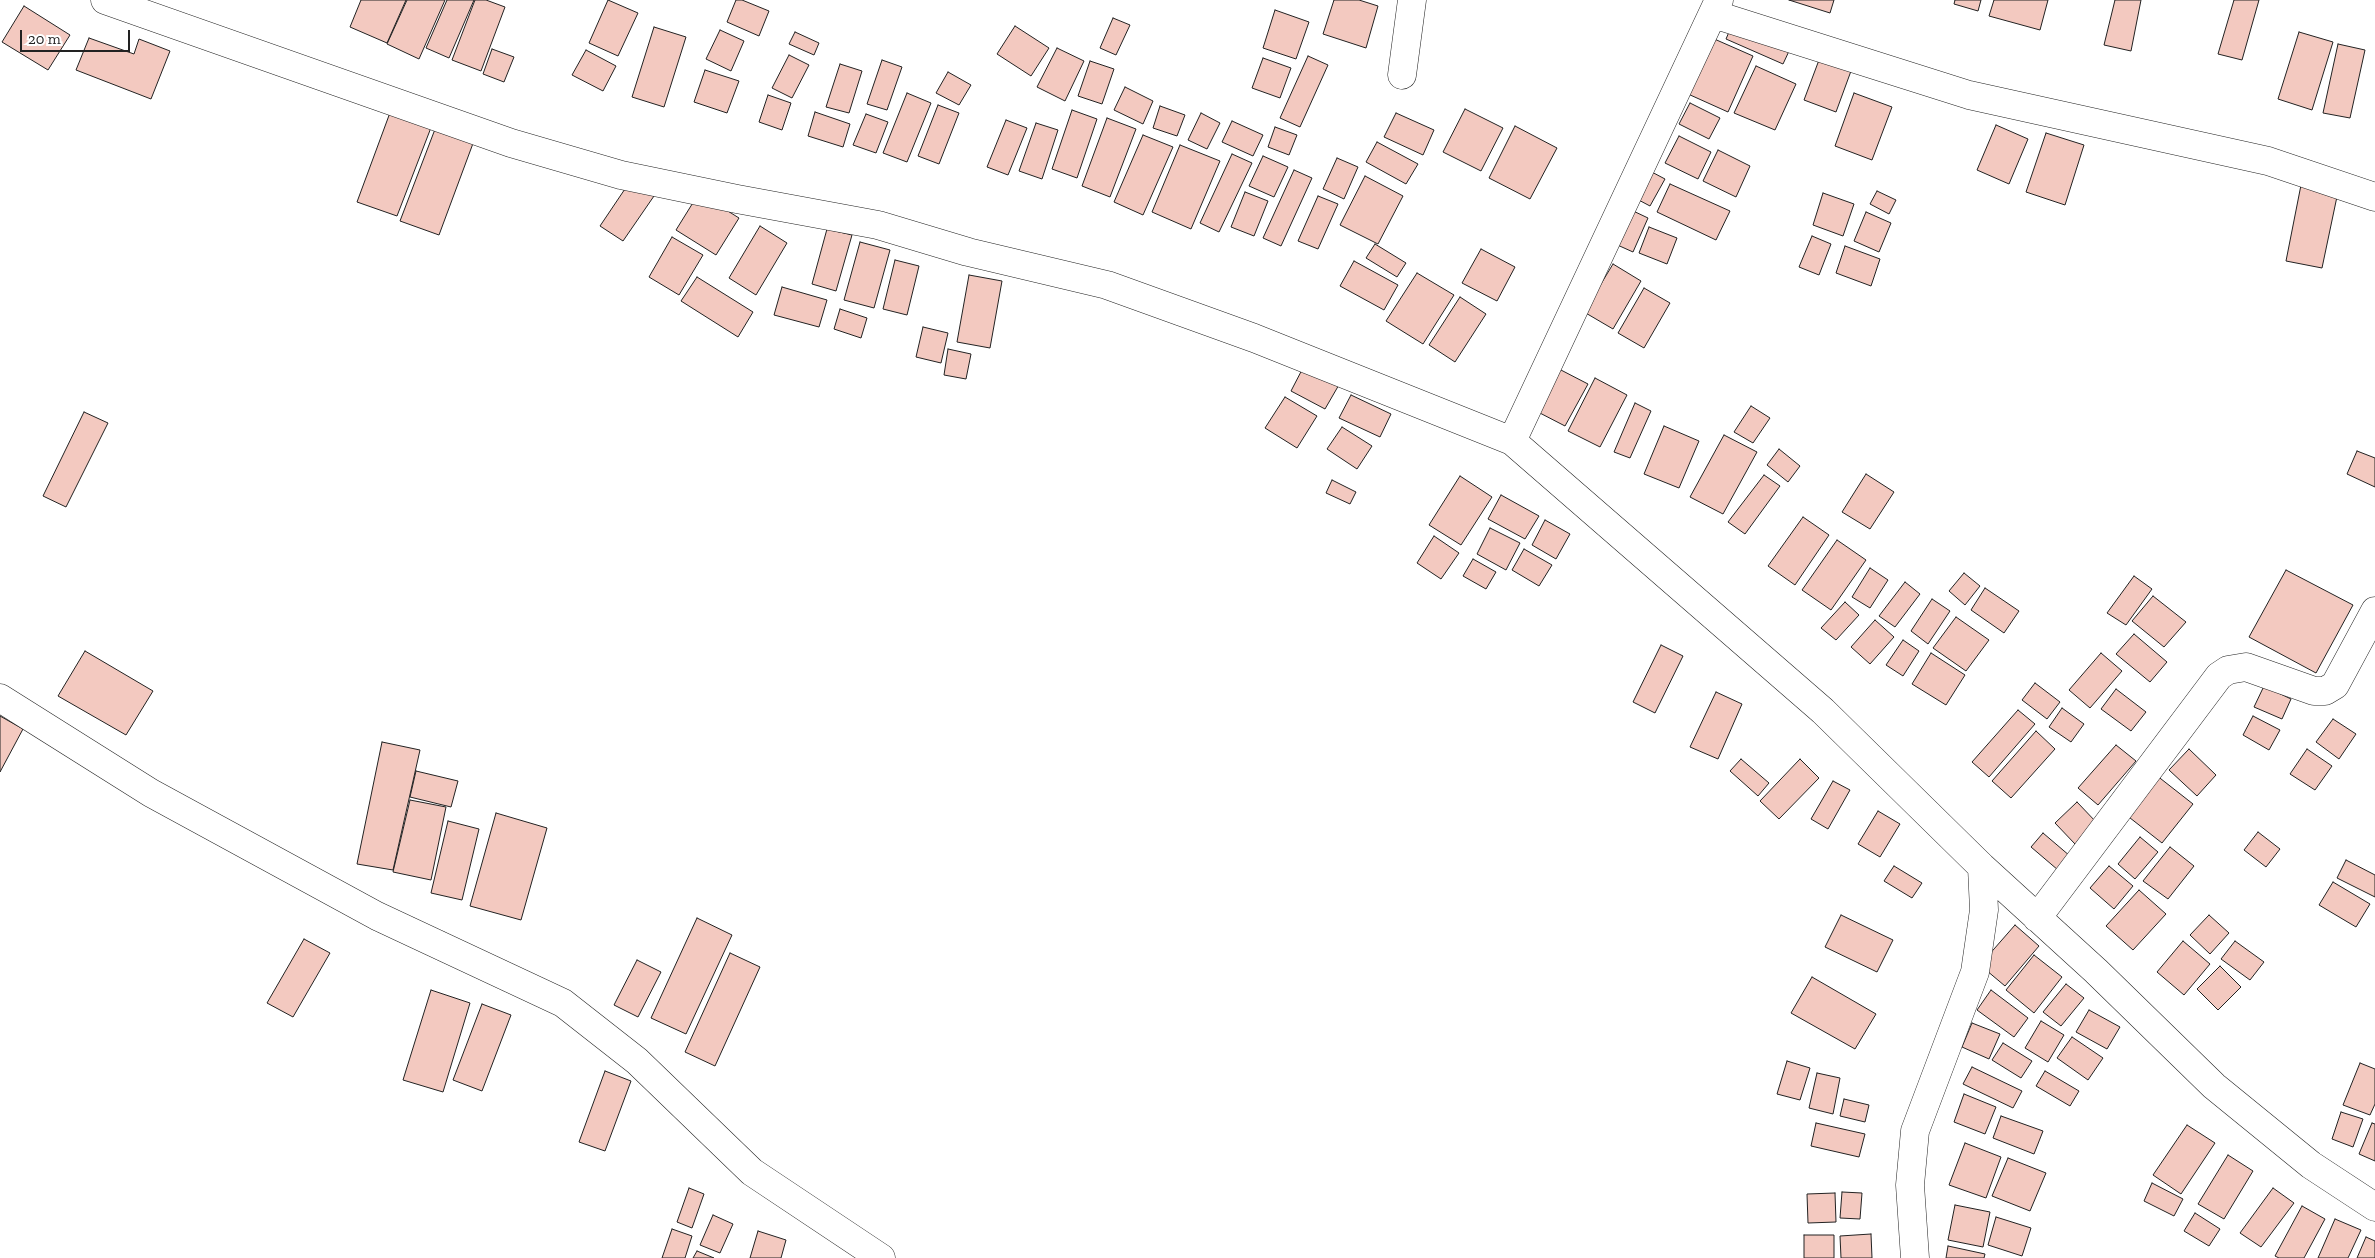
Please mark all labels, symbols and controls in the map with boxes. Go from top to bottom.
scale bar [22,20,132,52]
text: 20 m [28,30,61,48]

